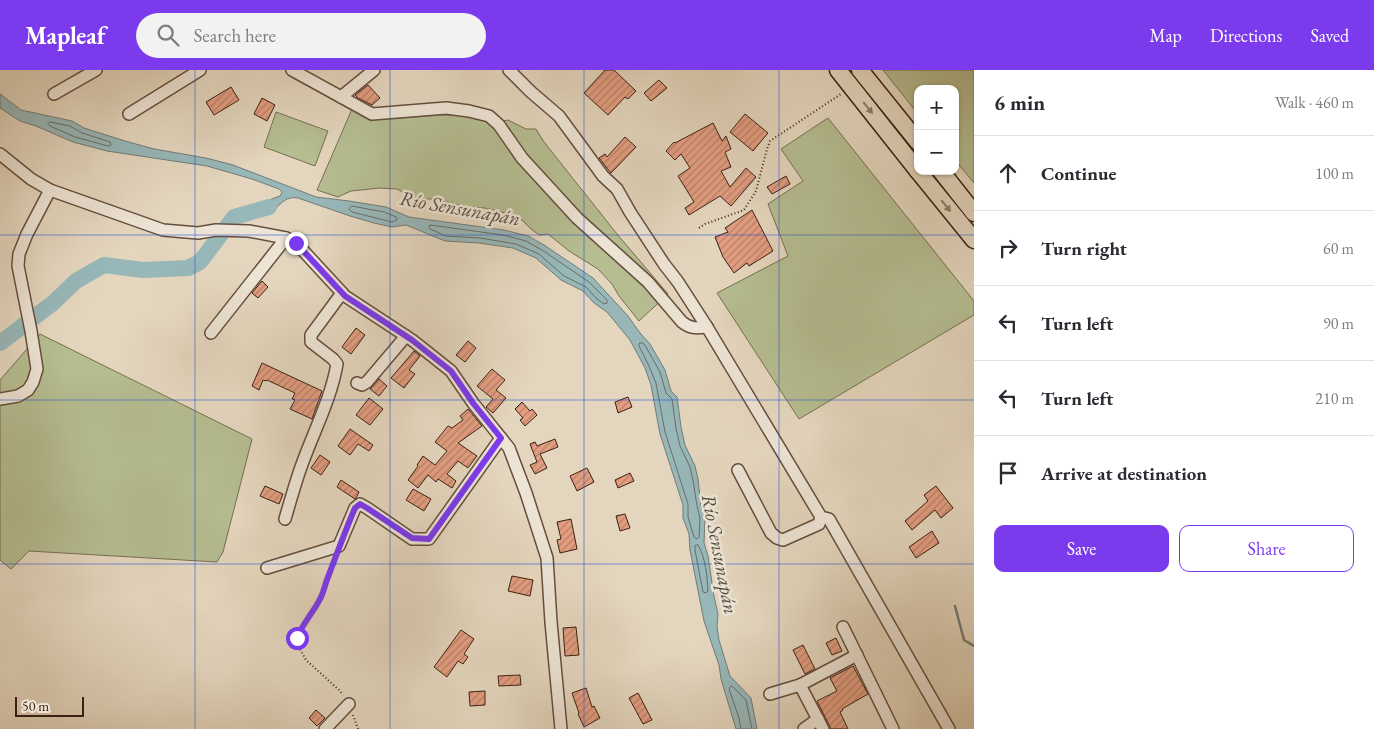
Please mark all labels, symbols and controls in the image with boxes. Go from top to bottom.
search box [136,13,486,58]
text: Mapleaf [25,20,106,51]
icon: search [154,21,182,49]
text: Search here [194,23,276,48]
text: Map [1150,24,1182,47]
text: Directions [1210,24,1282,47]
text: Saved [1310,24,1349,47]
map controls [914,85,959,175]
button: + [914,85,959,130]
text: 6 min [994,89,1045,116]
text: Walk · 460 m [1275,92,1354,113]
one-way arrow [863,102,874,115]
button: − [914,130,959,175]
icon: ahead [994,159,1022,187]
text: Continue [1041,161,1116,186]
text: 100 m [1315,163,1354,184]
water label: Río Sensunapán [398,185,522,231]
one-way arrow [941,199,952,212]
route end [285,232,308,255]
icon: right [994,234,1022,262]
text: Turn right [1041,236,1127,261]
text: 60 m [1323,238,1354,259]
icon: left [994,309,1022,337]
text: Turn left [1041,311,1113,336]
text: 90 m [1323,313,1354,334]
icon: left [994,384,1022,412]
text: Turn left [1041,386,1113,411]
text: 210 m [1315,388,1354,409]
icon: arrive [994,459,1022,487]
text: Arrive at destination [1041,461,1207,486]
water label: Río Sensunapán [696,492,744,616]
button: Save [994,525,1169,572]
button: Share [1179,525,1354,572]
route start [286,627,309,650]
scale bar [15,694,84,717]
text: 50 m [22,697,49,715]

